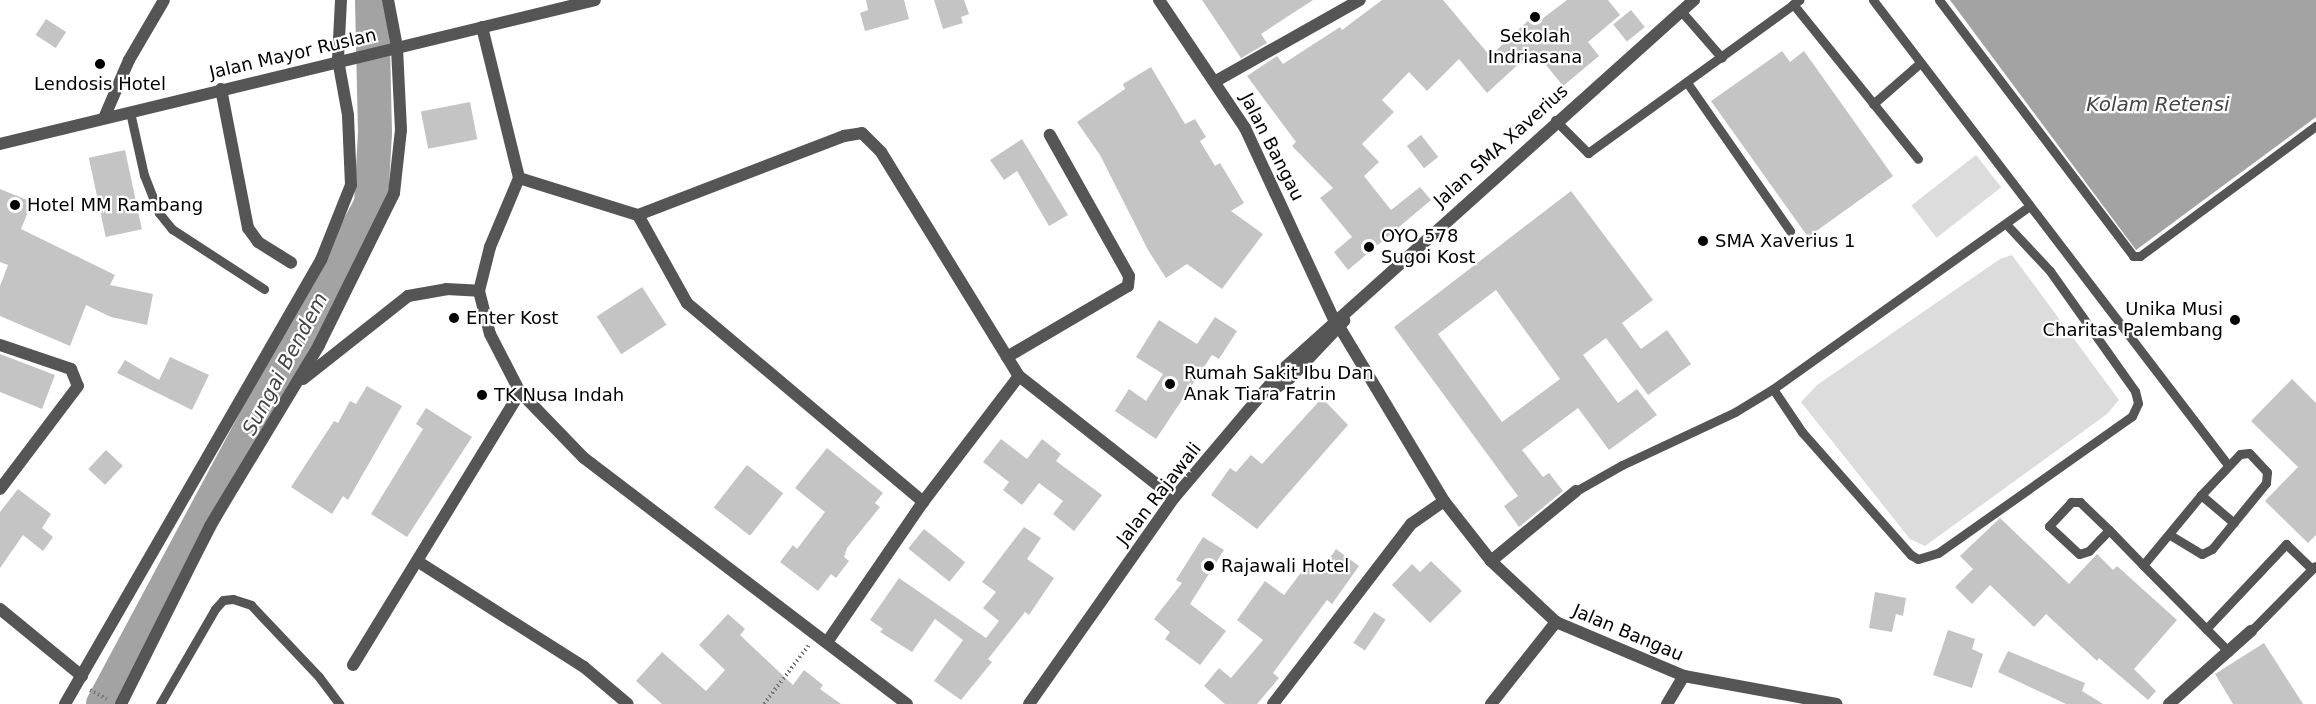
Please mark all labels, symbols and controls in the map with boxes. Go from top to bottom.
marker: Sekolah Indriasana [1528,10,1542,24]
street label: Jalan Mayor Ruslan [207,24,379,84]
place label: Sekolah Indriasana [1488,26,1582,68]
marker: Lendosis Hotel [93,57,107,71]
place label: Lendosis Hotel [34,73,166,95]
street label: Jalan SMA Xaverius [1430,80,1572,212]
street label: Jalan Bangau [1236,89,1308,205]
water label: Kolam Retensi [2086,92,2230,116]
place label: Hotel MM Rambang [27,194,203,216]
marker: Hotel MM Rambang [8,198,22,212]
place label: OYO 578 Sugoi Kost [1381,226,1475,268]
place label: SMA Xaverius 1 [1715,230,1855,252]
marker: SMA Xaverius 1 [1696,234,1710,248]
marker: OYO 578 Sugoi Kost [1362,240,1376,254]
water label: Sungai Bendem [237,289,333,439]
place label: Unika Musi Charitas Palembang [2042,299,2223,342]
place label: Enter Kost [466,307,558,329]
marker: Enter Kost [447,311,461,325]
marker: Unika Musi Charitas Palembang [2228,313,2242,327]
place label: Rumah Sakit Ibu Dan Anak Tiara Fatrin [1184,363,1374,406]
marker: Rumah Sakit Ibu Dan Anak Tiara Fatrin [1161,375,1179,393]
place label: TK Nusa Indah [494,384,624,406]
marker: TK Nusa Indah [475,388,489,402]
street label: Jalan Rajawali [1112,438,1206,550]
place label: Rajawali Hotel [1221,555,1349,577]
marker: Rajawali Hotel [1202,559,1216,573]
street label: Jalan Bangau [1569,600,1687,666]

